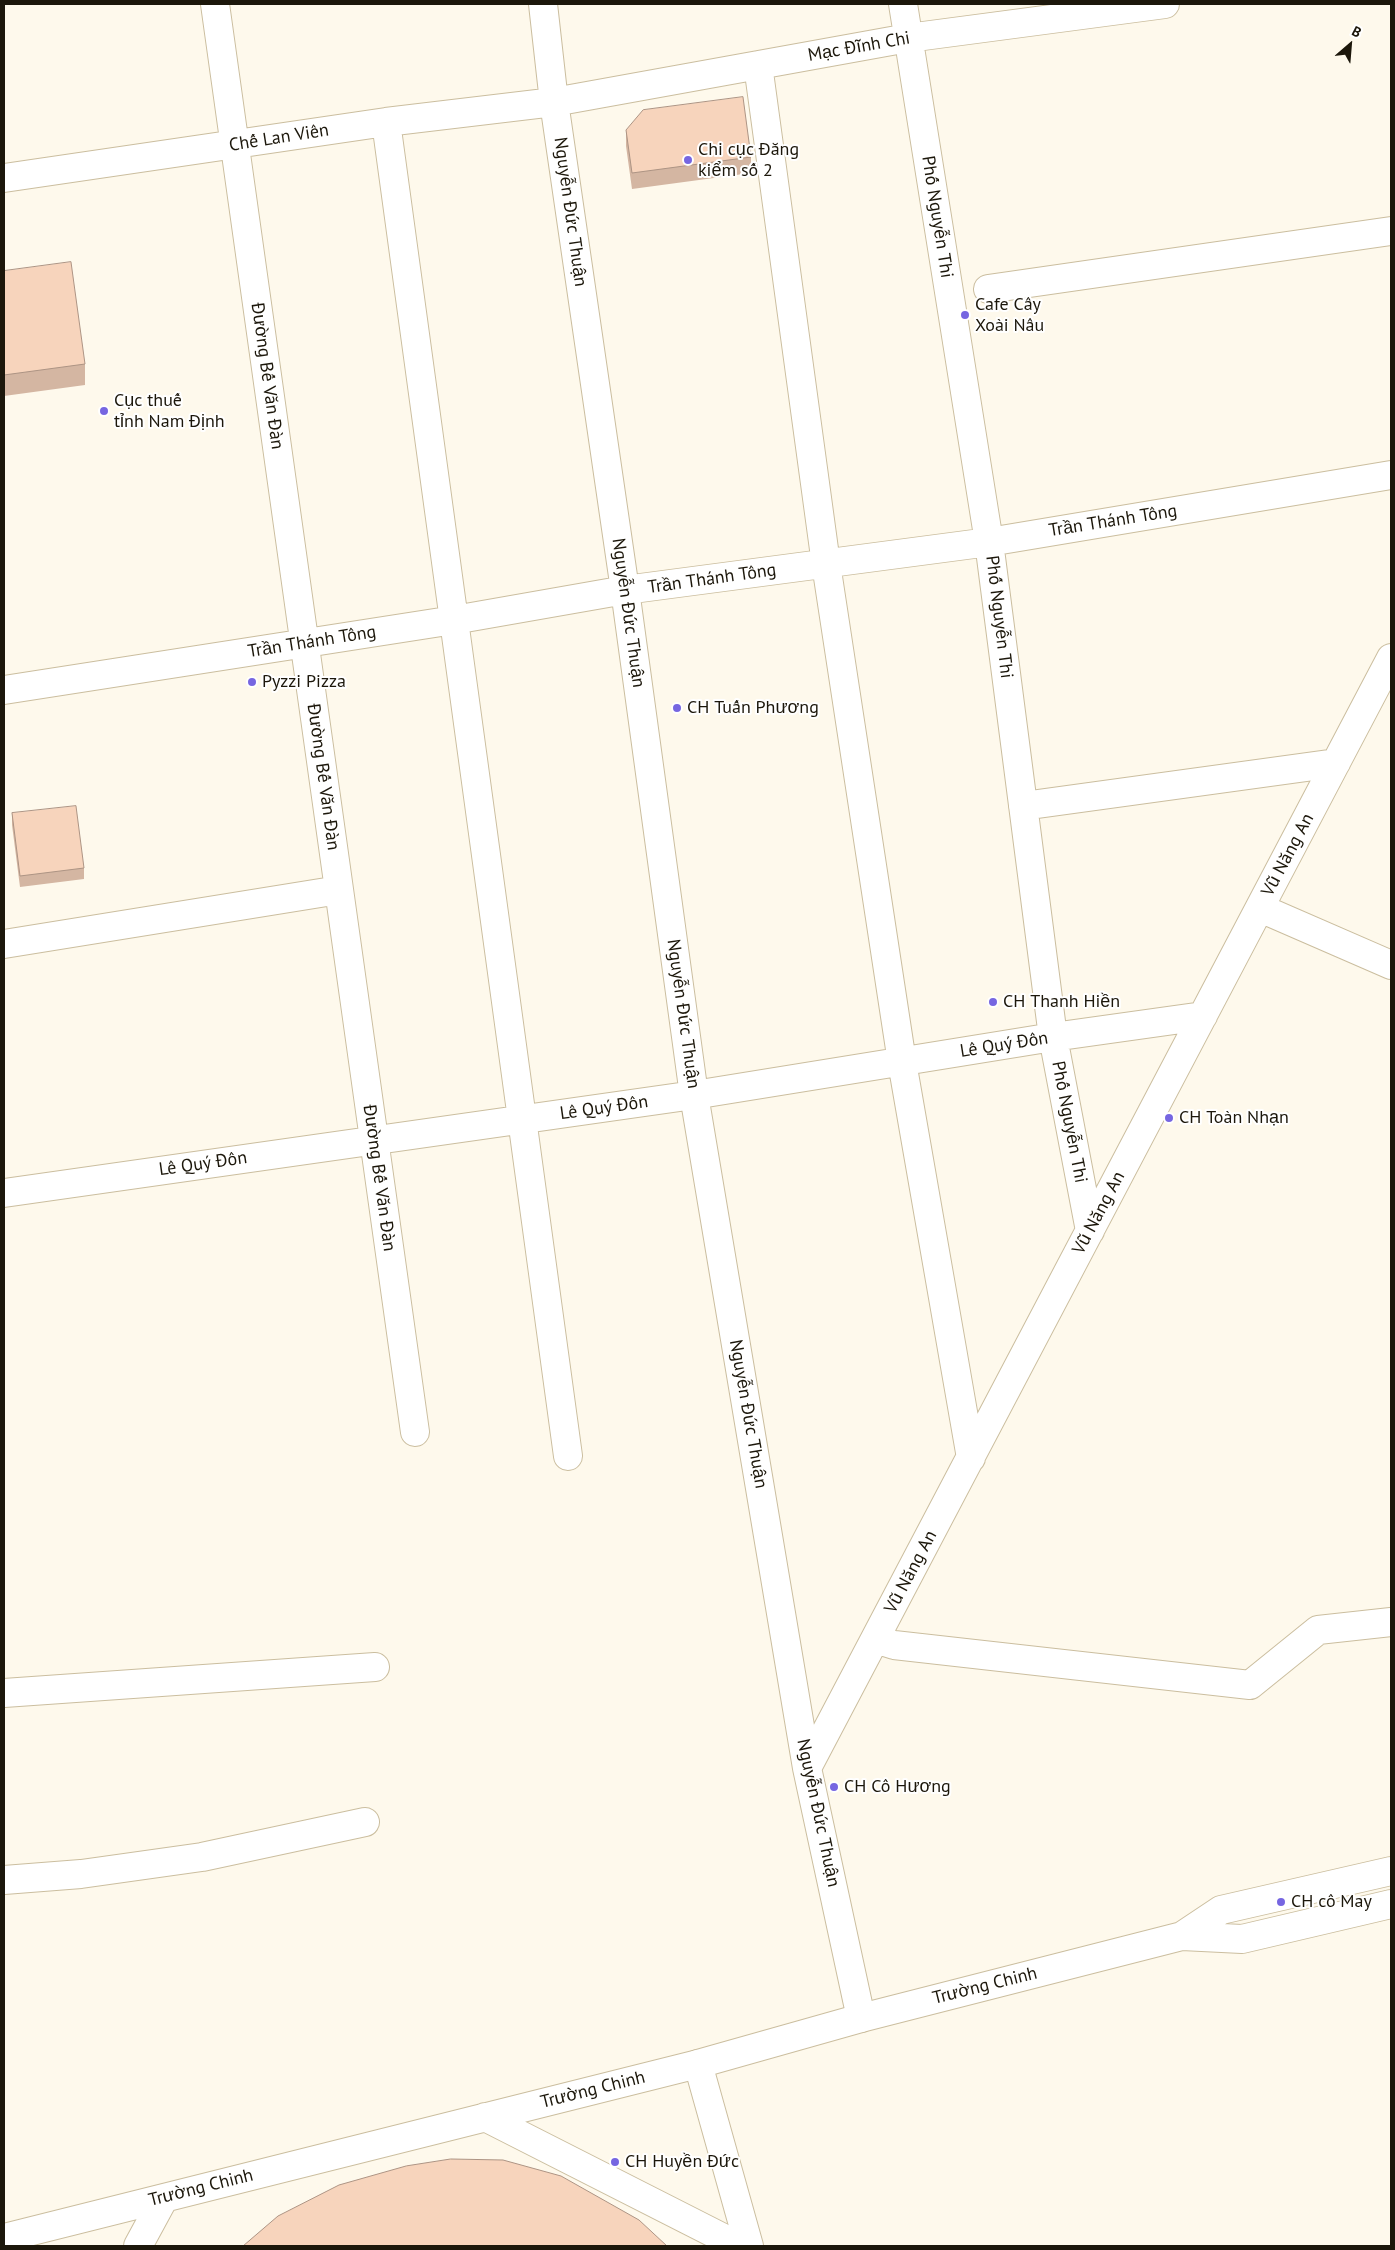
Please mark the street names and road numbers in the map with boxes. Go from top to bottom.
street label: Mạc Đĩnh Chi [806,27,912,67]
street label: Chế Lan Viên [228,119,330,157]
street label: Nguyễn Đức Thuận [549,136,591,288]
street label: Phố Nguyễn Thi [917,154,957,280]
street label: Đường Bế Văn Đàn [246,301,288,451]
street label: Trần Thánh Tông [1047,500,1179,542]
street label: Nguyễn Đức Thuận [607,537,649,689]
street label: Phố Nguyễn Thi [981,554,1017,680]
street label: Trần Thánh Tông [646,559,778,599]
street label: Trần Thánh Tông [246,621,378,663]
street label: Đường Bế Văn Đàn [302,702,344,852]
street label: Vũ Năng An [1257,810,1319,900]
street label: Nguyễn Đức Thuận [662,938,704,1090]
street label: Lê Quý Đôn [958,1027,1050,1063]
street label: Phố Nguyễn Thi [1047,1059,1091,1185]
street label: Lê Quý Đôn [559,1091,649,1125]
street label: Đường Bế Văn Đàn [358,1103,400,1253]
street label: Lê Quý Đôn [158,1147,248,1181]
street label: Vũ Năng An [1068,1168,1130,1258]
street label: Nguyễn Đức Thuận [724,1338,772,1490]
street label: Vũ Năng An [880,1527,942,1617]
street label: Nguyễn Đức Thuận [792,1737,844,1889]
street label: Trường Chinh [930,1963,1040,2009]
street label: Trường Chinh [538,2067,648,2113]
street label: Trường Chinh [146,2165,256,2211]

